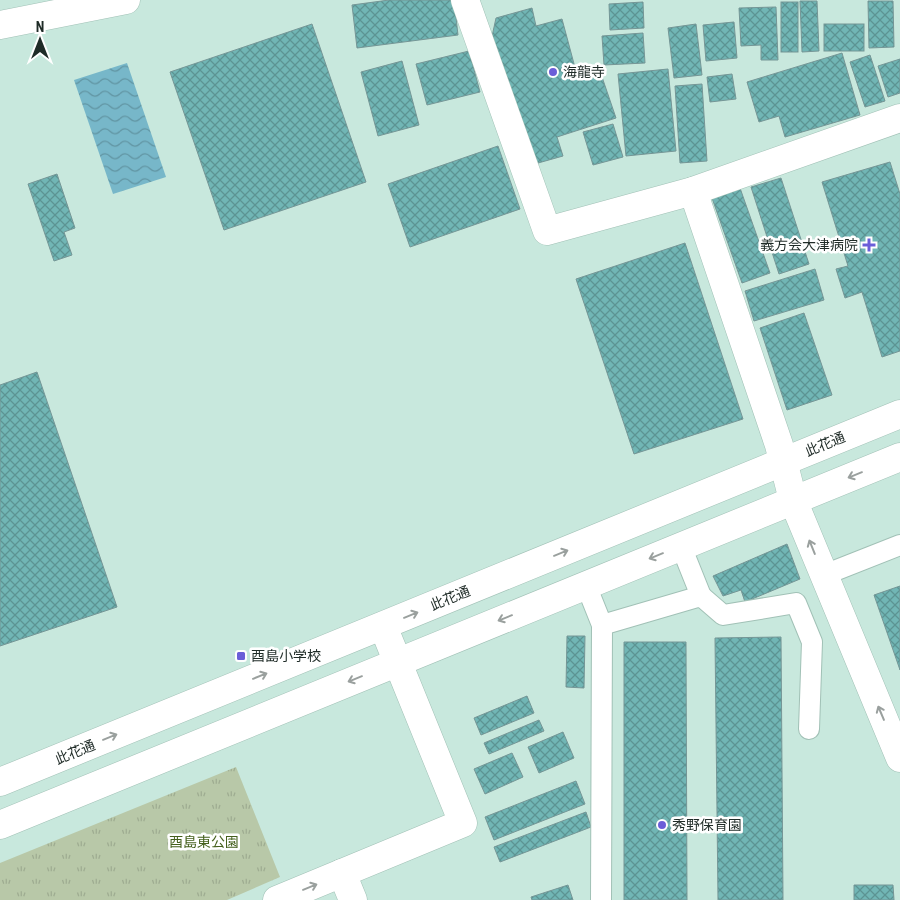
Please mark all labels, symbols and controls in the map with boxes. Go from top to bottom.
north arrow [15,15,65,65]
text: N [36,19,44,35]
place label: 海龍寺 [563,64,605,80]
marker: 海龍寺 [547,66,559,78]
place label: 義方会大津病院 [760,237,858,253]
marker: 義方会大津病院 [862,238,876,252]
street label: 此花通 [803,429,847,459]
one-way arrow [848,471,863,481]
one-way arrow [807,539,816,555]
one-way arrow [553,548,568,557]
one-way arrow [649,552,664,562]
street label: 此花通 [428,583,472,613]
one-way arrow [403,609,418,619]
one-way arrow [498,614,514,623]
place label: 酉島小学校 [251,648,321,664]
marker: 酉島小学校 [235,650,247,662]
one-way arrow [252,671,267,680]
one-way arrow [348,675,363,685]
one-way arrow [876,706,886,721]
one-way arrow [102,732,117,742]
street label: 此花通 [53,737,97,767]
place label: 秀野保育園 [672,817,742,833]
marker: 秀野保育園 [656,819,668,831]
park label: 酉島東公園 [169,834,239,850]
one-way arrow [302,881,317,891]

